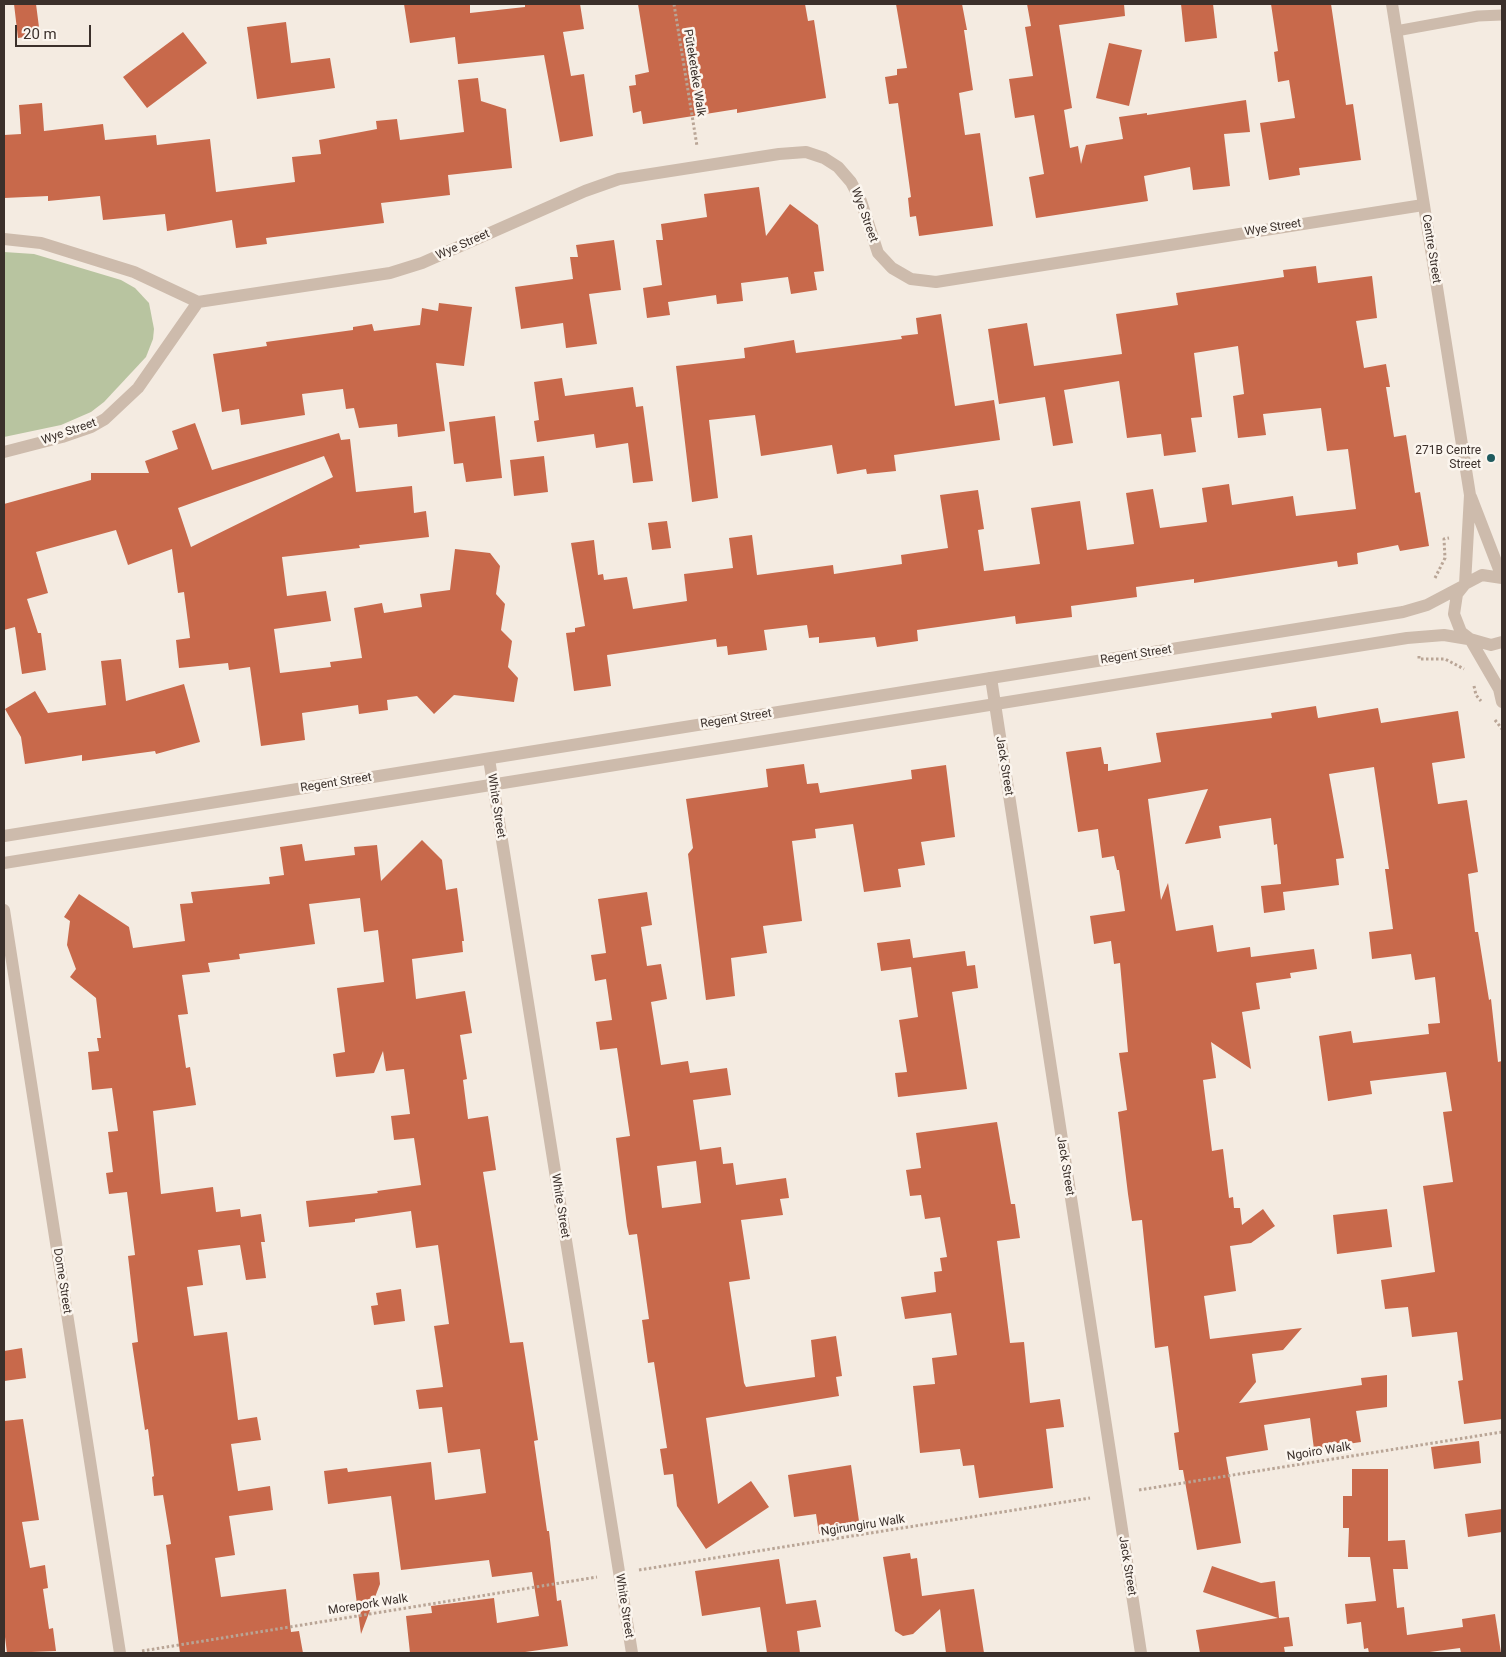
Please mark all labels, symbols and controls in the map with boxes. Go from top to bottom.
scale bar [18,15,94,47]
text: 20 m [23,25,57,43]
street label: Pūteketeke Walk [680,28,708,118]
street label: Wye Street [847,186,881,244]
street label: Centre Street [1418,213,1444,285]
street label: Wye Street [1244,216,1302,240]
street label: Wye Street [434,227,492,263]
street label: Wye Street [40,416,98,448]
place label: 271B Centre Street [1415,444,1481,472]
marker: 271B Centre Street [1485,452,1497,464]
street label: Regent Street [1099,642,1173,668]
street label: Regent Street [699,706,773,732]
street label: Jack Street [992,735,1016,797]
street label: Regent Street [299,770,373,796]
street label: White Street [484,773,508,839]
street label: Jack Street [1053,1135,1077,1197]
street label: White Street [548,1173,572,1239]
street label: Dome Street [50,1247,74,1315]
street label: Ngoiro Walk [1286,1440,1352,1464]
street label: Ngirungiru Walk [820,1512,906,1540]
street label: Jack Street [1115,1535,1139,1597]
street label: White Street [612,1573,636,1639]
street label: Morepork Walk [327,1592,409,1618]

